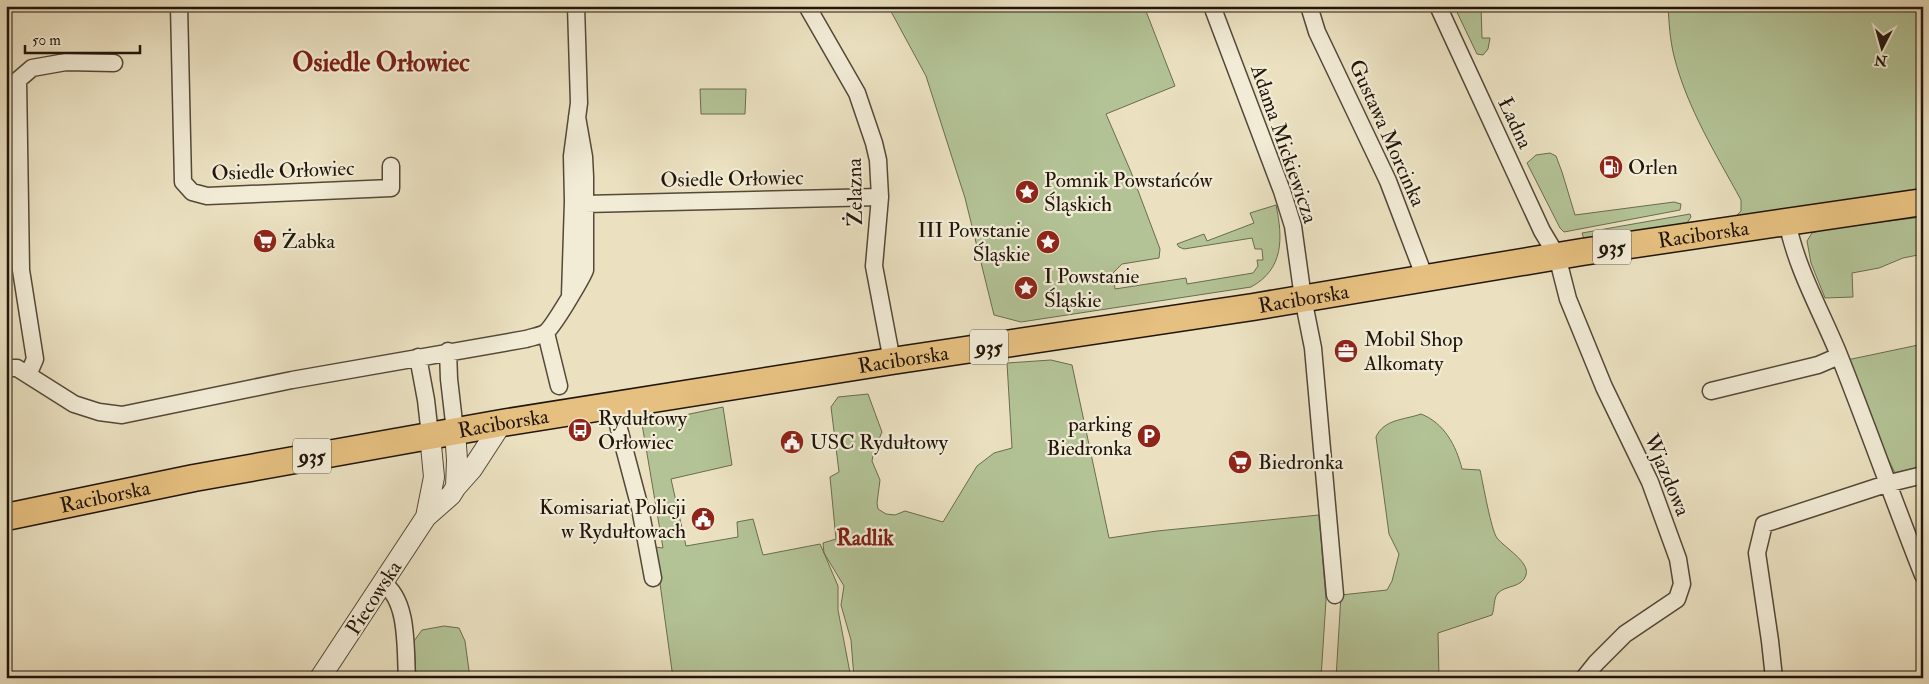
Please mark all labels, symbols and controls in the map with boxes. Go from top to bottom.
scale bar [25,22,140,54]
north arrow [1856,22,1906,72]
text: 50 m [32,31,61,50]
district label: Osiedle Orłowiec [292,47,470,79]
text: N [1873,51,1889,70]
street label: Gustawa Morcinka [1343,55,1432,211]
street label: Adama Mickiewicza [1244,60,1324,227]
street label: Ładna [1491,93,1539,153]
fuel station icon: Orlen [1598,154,1624,180]
place label: Orlen [1628,154,1678,181]
street label: Osiedle Orłowiec [211,155,356,187]
street label: Żelazna [841,157,869,226]
street label: Osiedle Orłowiec [660,164,804,194]
place label: Pomnik Powstańców Śląskich [1044,167,1213,218]
place icon: Pomnik Powstańców Śląskich [1014,179,1040,205]
street label: Raciborska [1656,214,1751,254]
place label: III Powstanie Śląskie [918,217,1030,268]
supermarket icon: Żabka [252,228,278,254]
place label: Żabka [282,228,335,255]
place icon: III Powstanie Śląskie [1035,229,1061,255]
road number: 935 [1593,230,1631,264]
place label: I Powstanie Śląskie [1044,263,1139,314]
place icon: I Powstanie Śląskie [1013,275,1039,301]
street label: Raciborska [1256,278,1351,319]
place label: Mobil Shop Alkomaty [1363,326,1463,377]
road number: 935 [970,330,1008,364]
office icon: Mobil Shop Alkomaty [1333,338,1359,364]
street label: Raciborska [856,339,951,380]
street label: Raciborska [456,402,551,444]
place label: Rydułtowy Orłowiec [598,405,688,456]
place label: parking Biedronka [1047,411,1133,462]
bus stop icon: Rydułtowy Orłowiec [567,417,593,443]
parking icon: parking Biedronka [1136,423,1162,449]
public building icon: USC Rydułtowy [779,429,805,455]
place label: USC Rydułtowy [810,429,949,456]
street label: Wjazdowa [1637,429,1697,521]
road number: 935 [293,438,331,474]
supermarket icon: Biedronka [1227,449,1253,475]
place label: Biedronka [1258,449,1344,476]
street label: Raciborska [57,474,153,519]
place label: Komisariat Policji w Rydułtowach [539,494,686,545]
public building icon: Komisariat Policji w Rydułtowach [690,506,716,532]
district label: Radlik [836,524,894,552]
street label: Piecowska [340,555,408,640]

